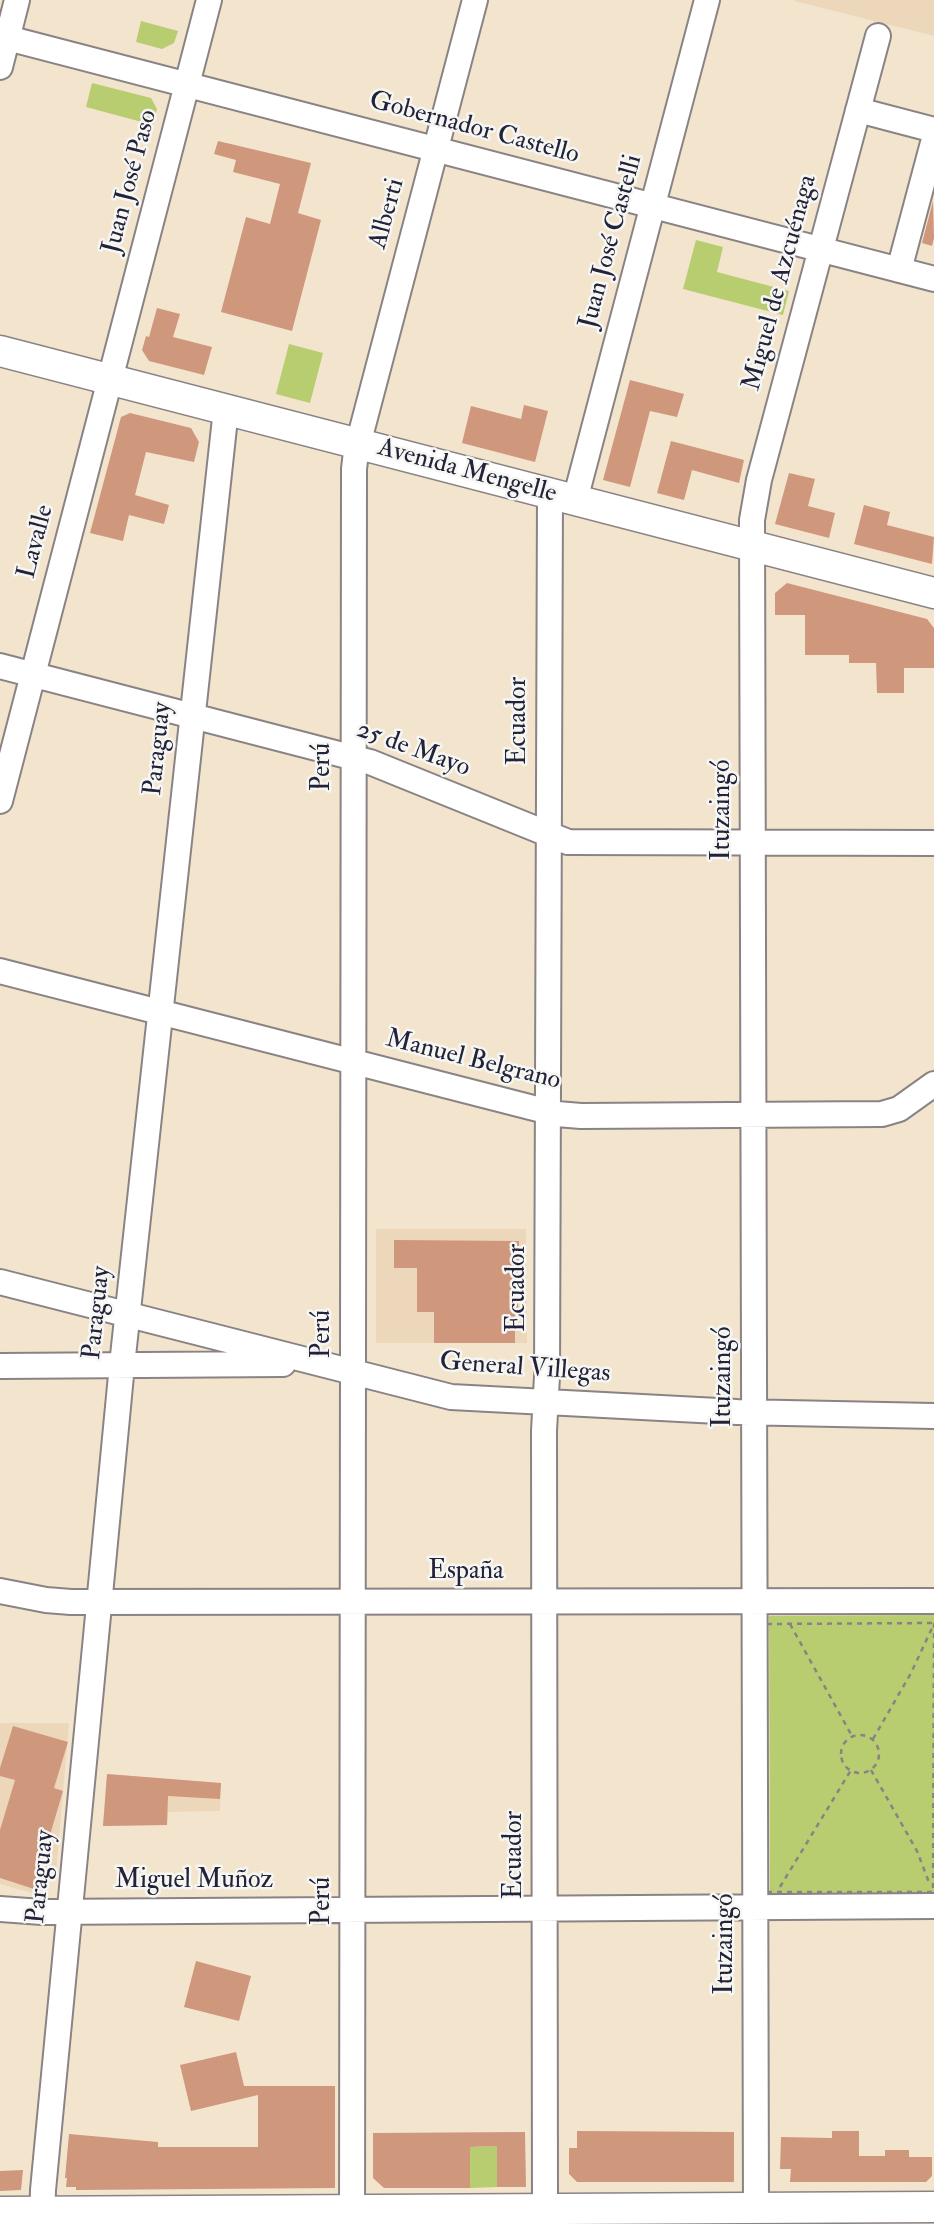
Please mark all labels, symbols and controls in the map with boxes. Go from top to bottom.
street label: Gobernador Castello [366,86,582,172]
street label: Juan José Paso [97,107,165,257]
street label: Juan José Castelli [574,152,650,332]
street label: Miguel de Azcuénaga [737,172,825,394]
street label: Alberti [364,175,412,253]
street label: Avenida Mengelle [374,433,560,511]
street label: Lavalle [12,502,62,582]
street label: Ecuador [503,677,535,765]
street label: Paraguay [139,701,179,797]
street label: 25 de Mayo [352,715,474,785]
street label: Perú [307,743,339,791]
street label: Ituzaingó [707,760,739,860]
street label: Manuel Belgrano [382,1024,564,1098]
street label: Ecuador [502,1244,534,1332]
street label: Paraguay [78,1265,118,1361]
street label: Perú [307,1310,339,1358]
street label: Ituzaingó [708,1327,740,1427]
street label: General Villegas [439,1347,611,1391]
street label: España [428,1556,504,1588]
street label: Ecuador [499,1811,531,1899]
street label: Paraguay [22,1829,62,1925]
street label: Miguel Muñoz [115,1865,273,1897]
street label: Perú [307,1877,339,1925]
street label: Ituzaingó [710,1894,742,1994]

